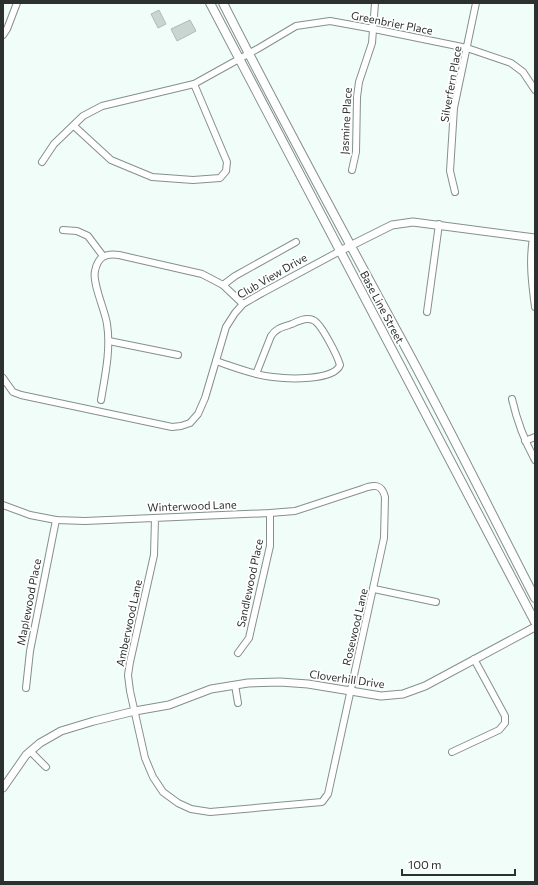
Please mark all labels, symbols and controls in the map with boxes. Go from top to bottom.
street label: Greenbrier Place [350,8,434,37]
street label: Silverfern Place [437,45,464,123]
street label: Jasmine Place [337,87,355,155]
street label: Club View Drive [234,250,309,301]
street label: Base Line Street [358,268,407,346]
street label: Winterwood Lane [147,497,237,514]
street label: Sandlewood Place [234,537,265,628]
street label: Maplewood Place [14,557,43,646]
street label: Amberwood Lane [113,578,144,667]
street label: Rosewood Lane [339,587,370,667]
street label: Cloverhill Drive [309,667,386,690]
scale bar [402,851,515,877]
text: 100 m [408,857,442,871]

